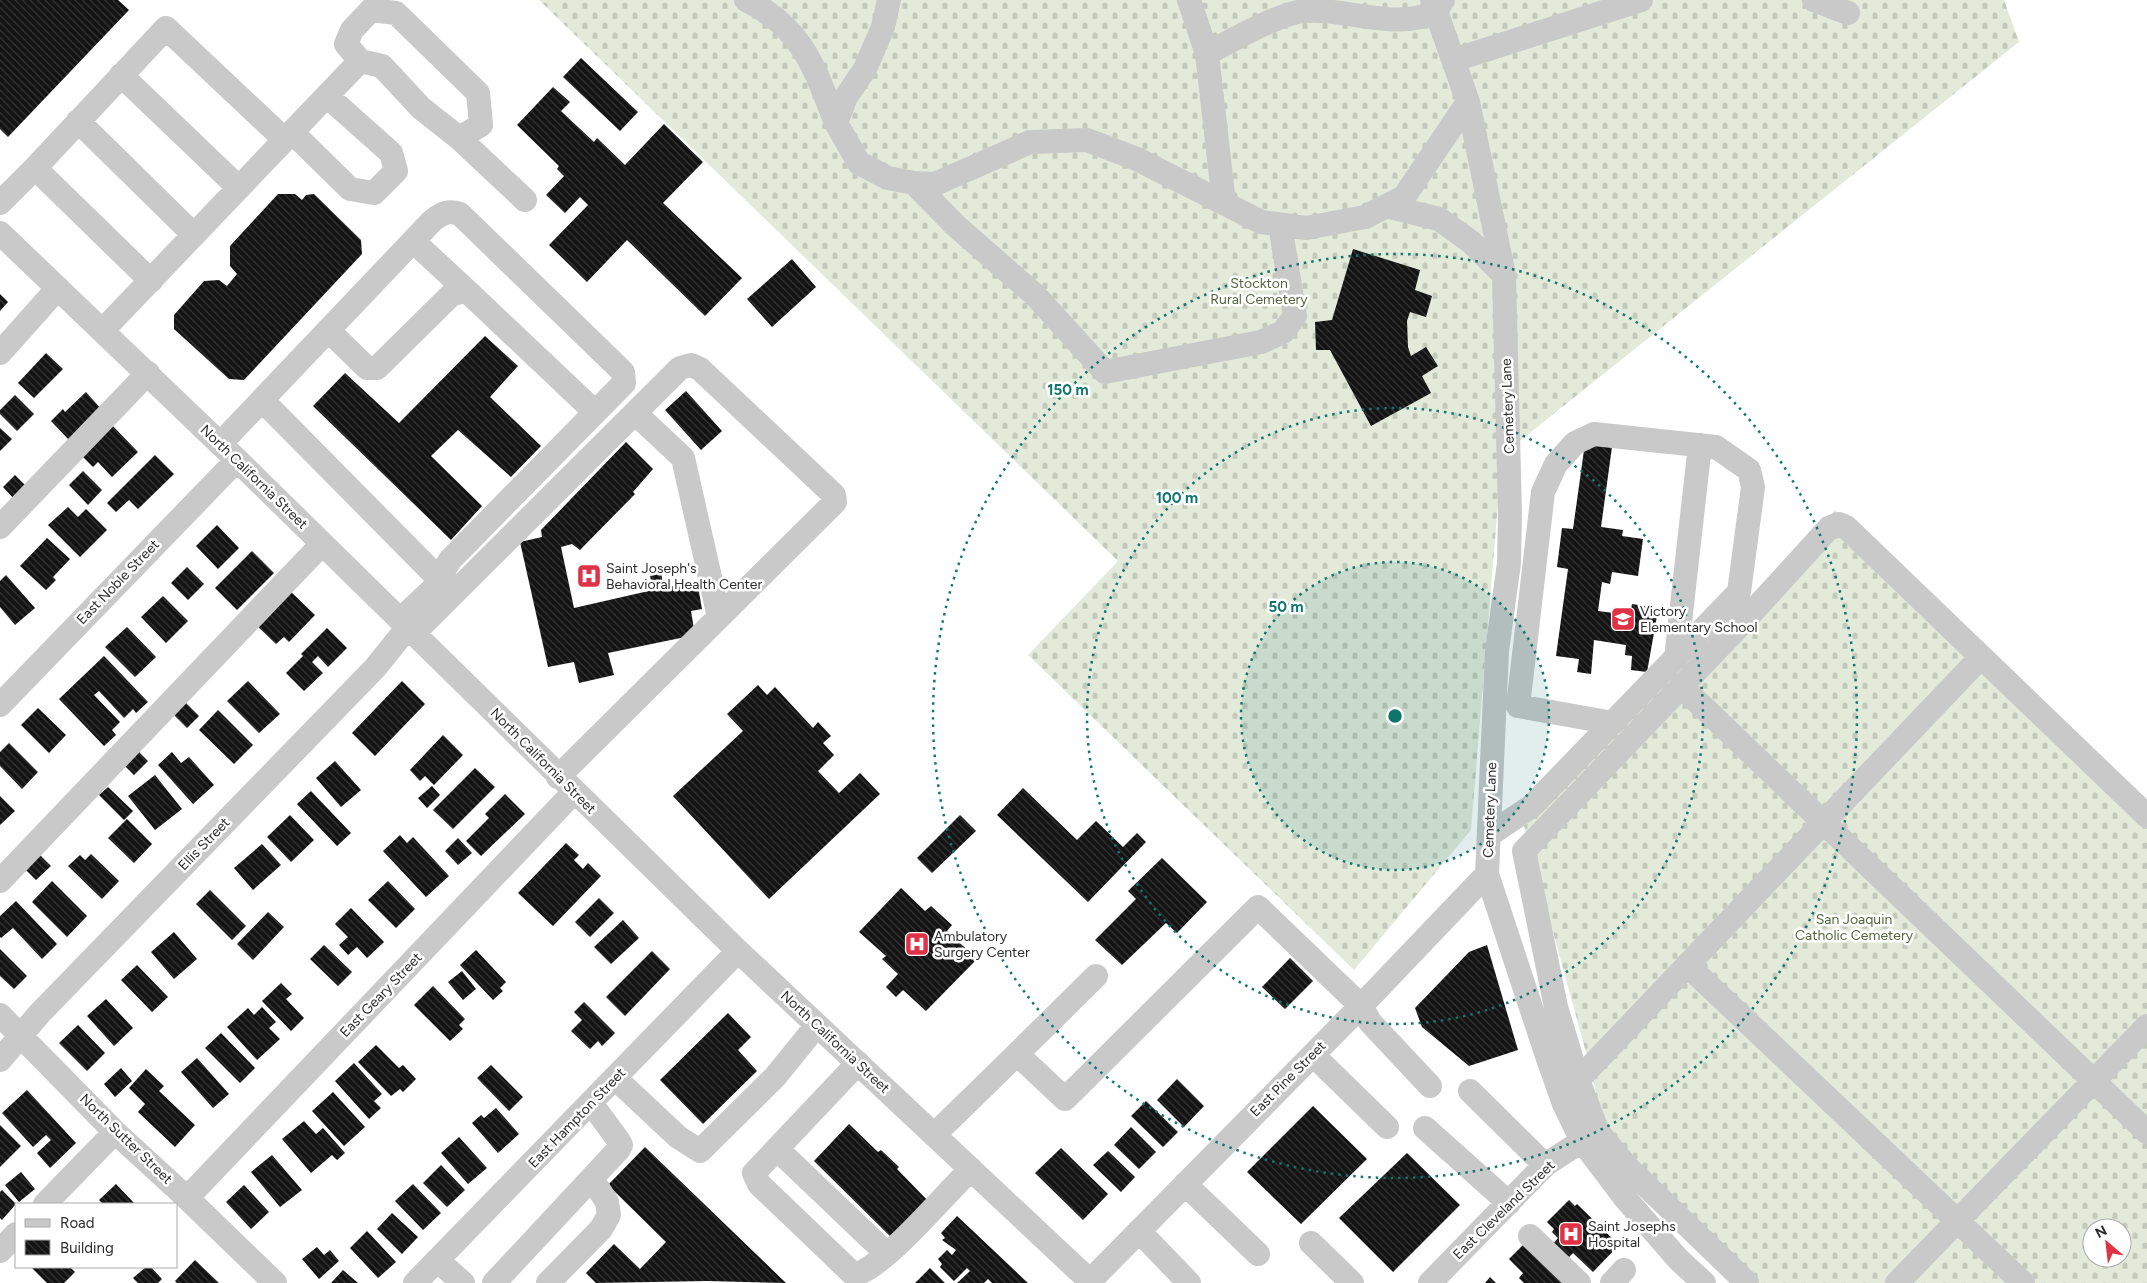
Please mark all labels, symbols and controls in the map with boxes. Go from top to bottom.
park label: Stockton Rural Cemetery [1210,275,1308,308]
street label: Cemetery Lane [1498,358,1518,454]
text: 150 m [1047,381,1089,399]
street label: North California Street [197,421,311,533]
text: 100 m [1156,489,1198,507]
street label: East Noble Street [73,536,163,628]
place label: Saint Joseph's Behavioral Health Center [606,560,762,593]
hospital icon: Saint Joseph's Behavioral Health Center [576,563,602,589]
text: 50 m [1268,598,1304,616]
place label: Victory Elementary School [1640,603,1758,636]
school or university icon: Victory Elementary School [1610,606,1636,632]
street label: North California Street [487,705,599,817]
centre of rings [1386,707,1404,725]
street label: Cemetery Lane [1480,762,1500,858]
street label: Ellis Street [175,814,233,874]
park label: San Joaquin Catholic Cemetery [1795,911,1914,944]
place label: Ambulatory Surgery Center [934,928,1030,961]
hospital icon: Ambulatory Surgery Center [904,931,930,957]
street label: East Geary Street [336,949,426,1041]
street label: North California Street [777,987,893,1097]
street label: East Pine Street [1247,1038,1329,1120]
street label: East Hampton Street [525,1064,629,1172]
street label: North Sutter Street [76,1090,176,1188]
street label: East Cleveland Street [1450,1157,1558,1263]
legend [15,1203,178,1268]
text: Road [60,1214,95,1232]
place label: Saint Josephs Hospital [1588,1218,1676,1251]
north arrow [2082,1218,2132,1268]
hospital icon: Saint Josephs Hospital [1558,1221,1584,1247]
text: N [2092,1222,2110,1242]
text: Building [60,1239,114,1257]

